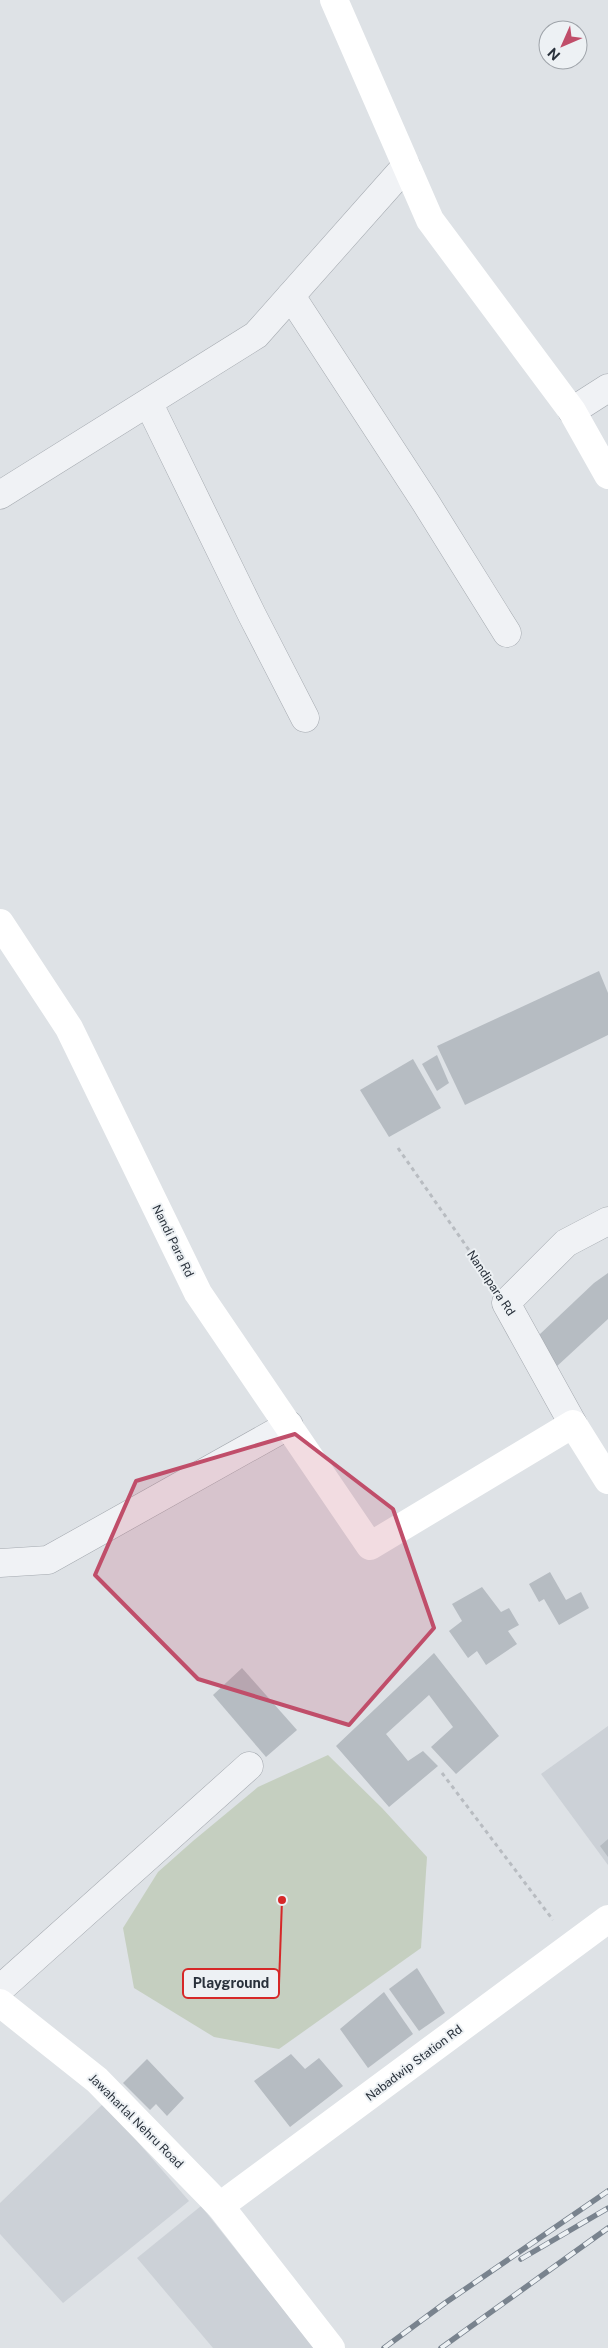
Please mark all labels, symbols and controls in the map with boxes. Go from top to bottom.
north arrow [538,20,588,70]
text: N [544,45,563,64]
street label: Nandi Para Rd [149,1202,197,1280]
street label: Nandipara Rd [464,1248,518,1318]
callout: Playground [183,1969,279,1998]
text: Playground [193,1975,269,1991]
street label: Nabadwip Station Rd [363,2022,465,2104]
street label: Jawaharlal Nehru Road [86,2071,186,2171]

